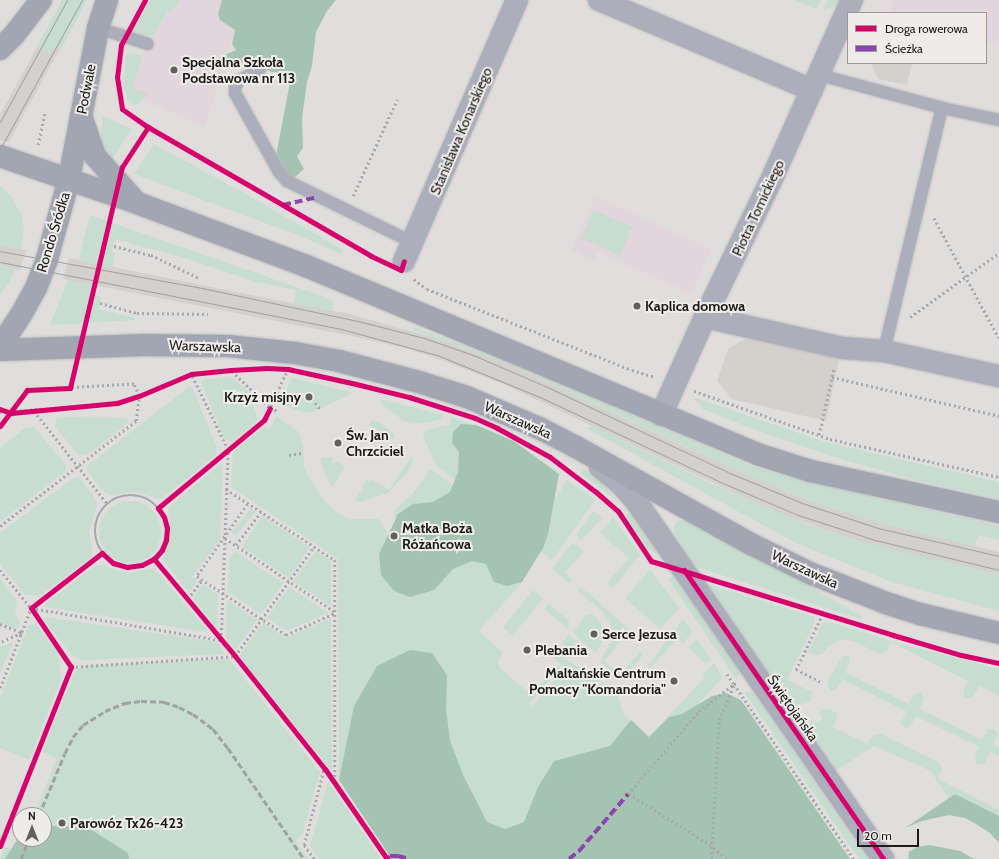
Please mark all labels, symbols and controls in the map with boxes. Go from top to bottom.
legend [847,12,987,64]
text: Droga rowerowa [885,21,968,36]
text: Ścieżka [885,41,923,56]
place label: Specjalna Szkoła Podstawowa nr 113 [182,54,295,86]
street label: Podwale [73,63,99,115]
marker: Specjalna Szkoła Podstawowa nr 113 [169,65,179,75]
street label: Stanisława Konarskiego [427,65,495,197]
street label: Piotra Tomickiego [728,157,788,259]
street label: Rondo Śródka [33,190,73,274]
place label: Kaplica domowa [645,298,745,314]
marker: Kaplica domowa [632,301,642,311]
street label: Warszawska [169,336,241,356]
place label: Krzyż misjny [224,389,301,405]
marker: Krzyż misjny [304,392,314,402]
street label: Warszawska [482,398,554,442]
place label: Św. Jan Chrzciciel [346,427,404,460]
marker: Św. Jan Chrzciciel [333,438,343,448]
place label: Matka Boża Różańcowa [402,520,472,552]
marker: Matka Boża Różańcowa [389,531,399,541]
street label: Warszawska [769,546,841,592]
place label: Serce Jezusa [602,626,677,642]
marker: Serce Jezusa [589,629,599,639]
place label: Plebania [535,642,587,658]
marker: Plebania [522,645,532,655]
place label: Maltańskie Centrum Pomocy "Komandoria" [529,665,666,698]
street label: Świętojańska [764,672,822,744]
marker: Maltańskie Centrum Pomocy "Komandoria" [669,676,679,686]
north arrow [12,807,52,847]
text: N [28,809,36,823]
place label: Parowóz Tx26-423 [70,815,183,831]
marker: Parowóz Tx26-423 [57,818,67,828]
scale bar [859,821,921,847]
text: 20 m [864,828,892,843]

